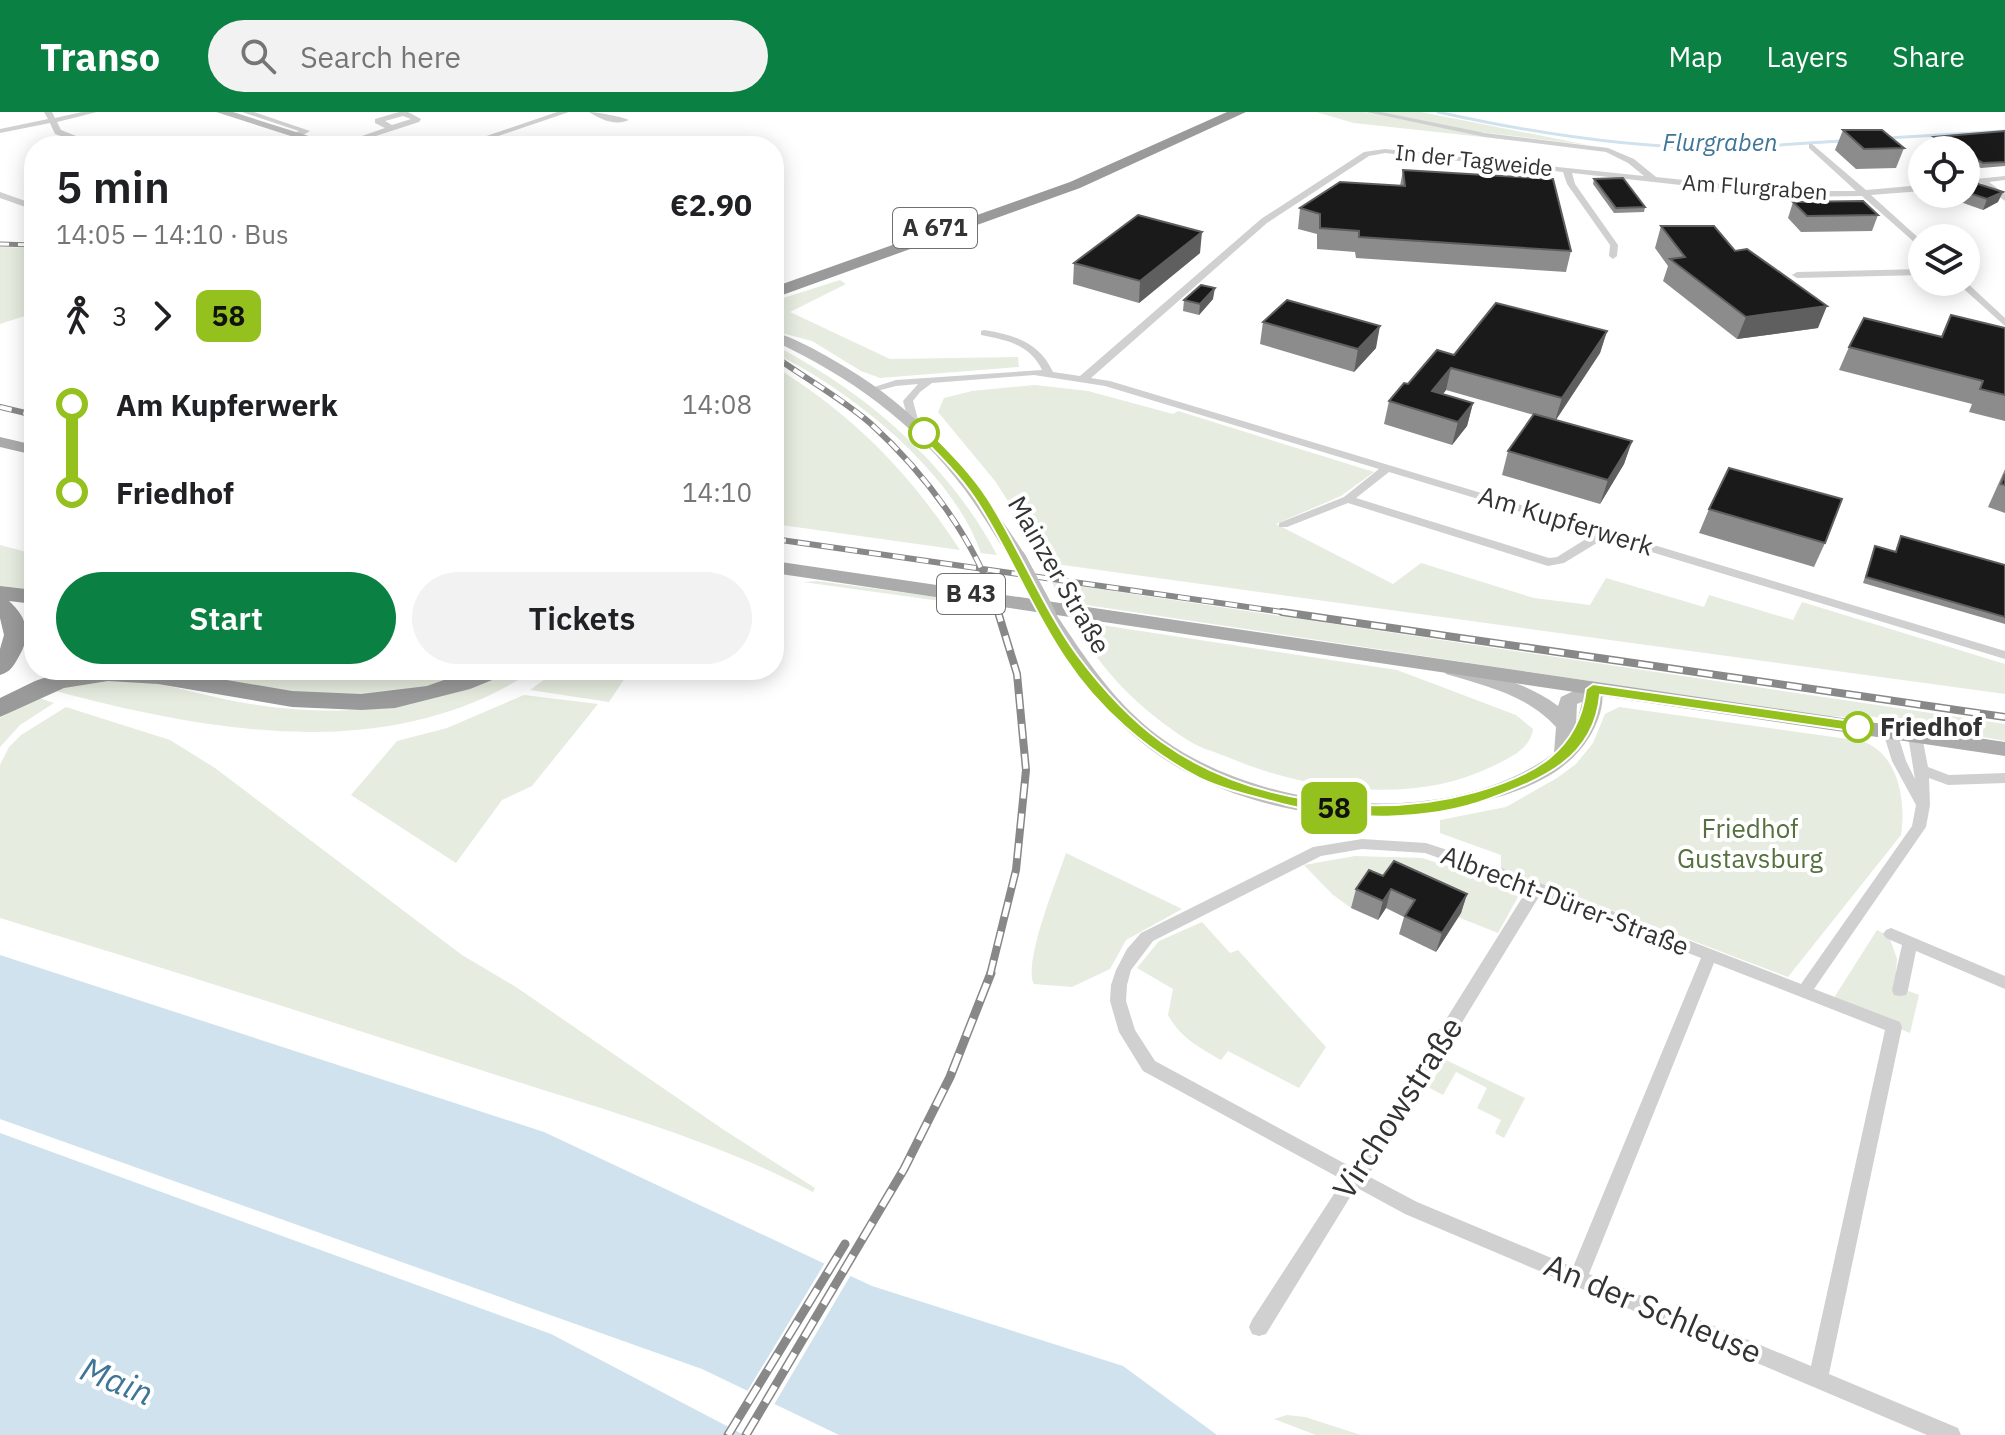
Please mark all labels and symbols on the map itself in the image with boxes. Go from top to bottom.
water label: Flurgraben [1662,126,1778,158]
street label: In der Tagweide [1394,137,1554,182]
street label: Am Flurgraben [1681,167,1829,206]
road number: A 671 [893,208,977,248]
unlabelled marker [909,418,939,448]
street label: Am Kupferwerk [1475,477,1658,563]
street label: Mainzer Straße [1001,490,1119,659]
road number: B 43 [937,574,1005,614]
place label: Friedhof [1880,709,1983,743]
marker: Friedhof [1843,712,1873,742]
line badge: 58 [1298,782,1370,834]
park label: Friedhof Gustavsburg [1677,811,1823,875]
street label: Albrecht-Dürer-Straße [1437,837,1694,963]
street label: Virchowstraße [1323,1008,1472,1207]
street label: An der Schleuse [1538,1243,1768,1373]
water label: Main [75,1346,160,1414]

